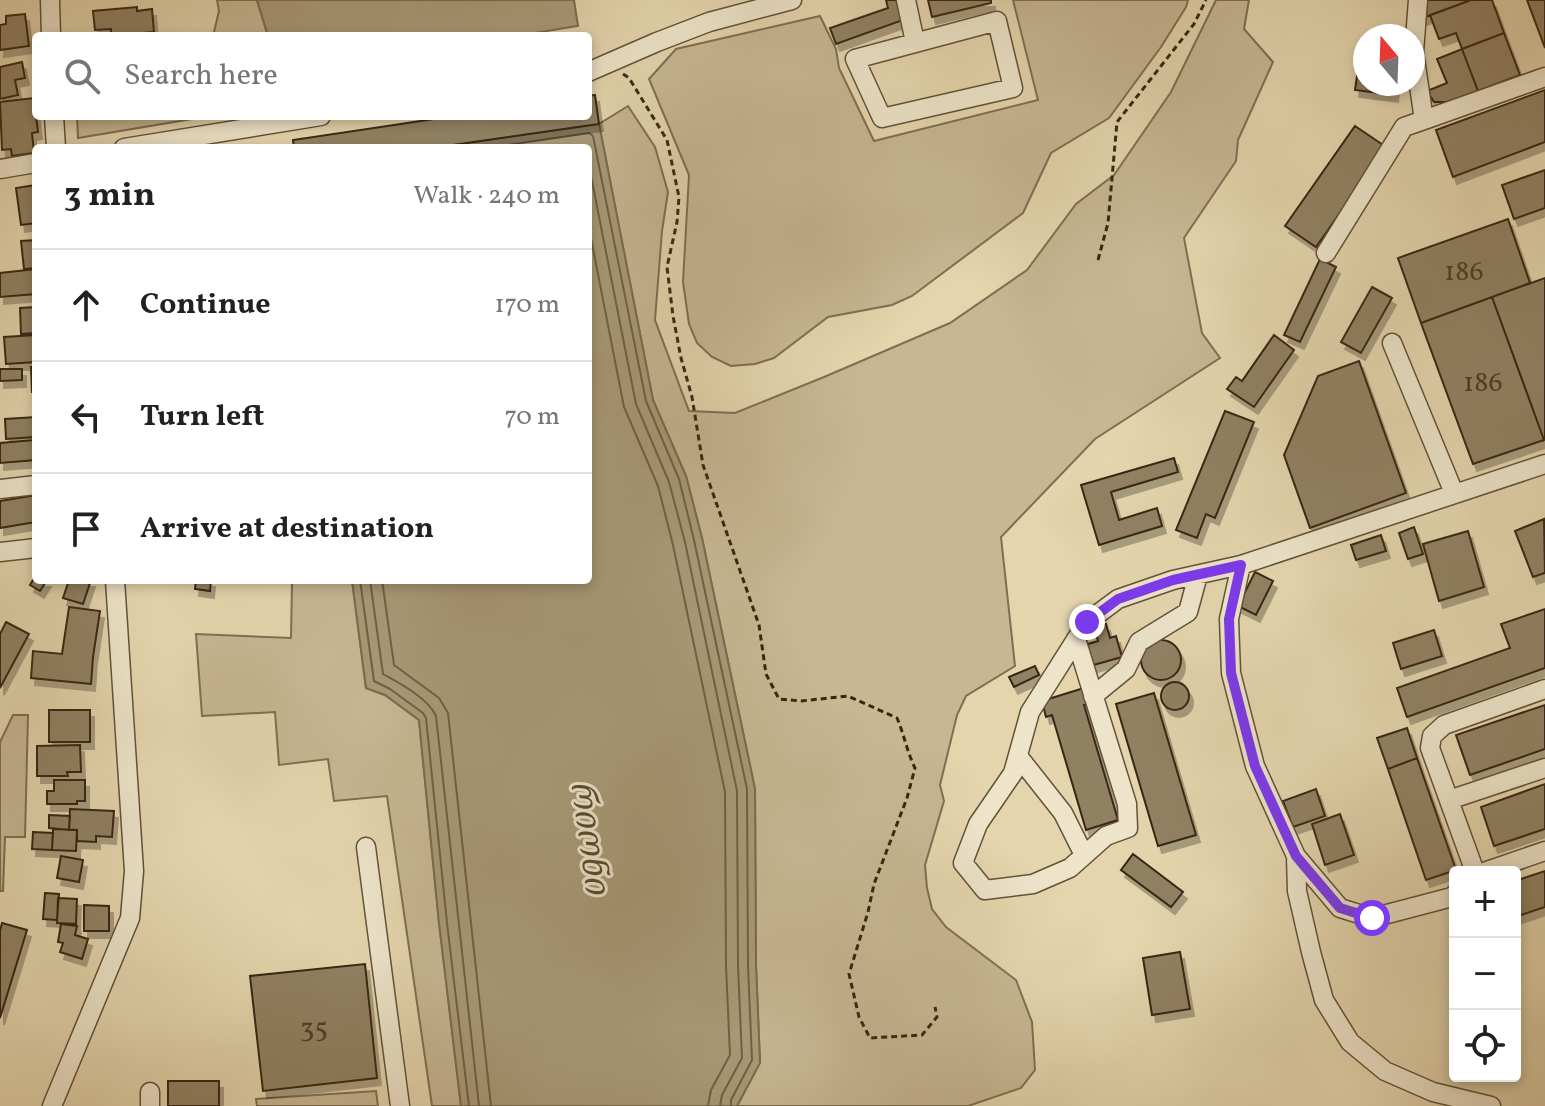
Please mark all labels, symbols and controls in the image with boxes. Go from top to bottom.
north arrow [1353,24,1425,96]
search box [32,32,592,120]
icon: search [60,54,104,98]
text: Search here [124,55,278,97]
text: 3 min [64,173,155,220]
text: Walk · 240 m [413,178,560,214]
house number: 186 [1444,253,1484,292]
icon: ahead [64,283,108,327]
text: Continue [140,284,271,326]
text: 170 m [495,287,560,323]
house number: 186 [1463,364,1503,403]
icon: left [64,395,108,439]
text: Turn left [140,396,264,438]
text: 70 m [505,399,560,435]
icon: arrive [64,507,108,551]
text: Arrive at destination [140,508,434,550]
route end [1069,604,1105,640]
water label: რიონი [556,778,619,899]
map controls [1449,866,1521,1082]
button: + [1449,866,1521,938]
route start [1354,900,1390,936]
button: − [1449,938,1521,1010]
house number: 35 [300,1010,328,1049]
button: locate [1449,1010,1521,1082]

